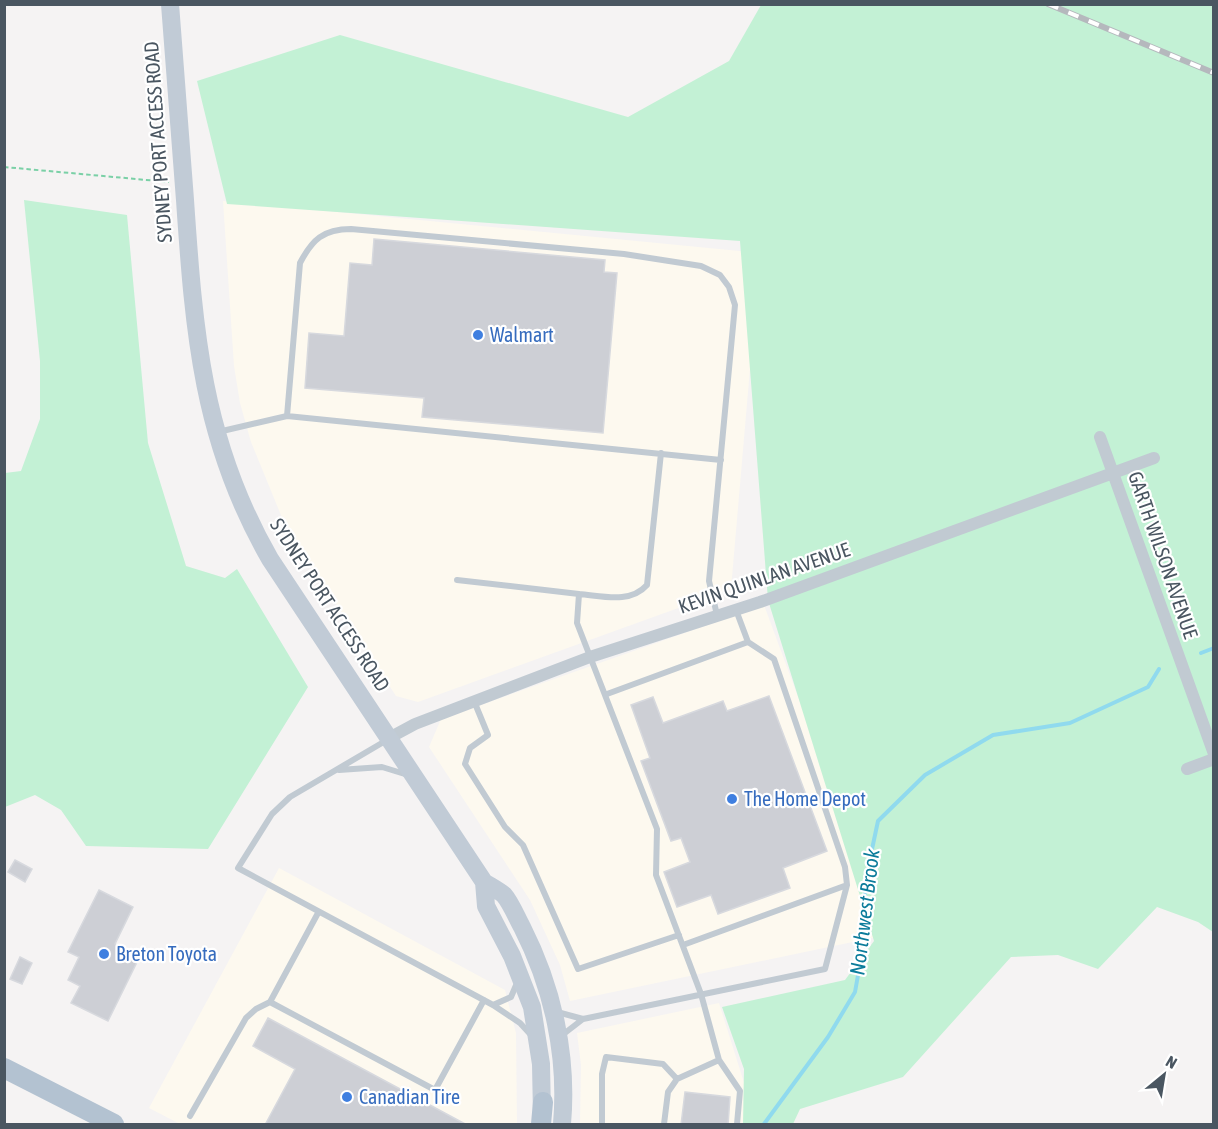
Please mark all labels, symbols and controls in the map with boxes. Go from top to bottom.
street label: SYDNEY PORT ACCESS ROAD [139,41,176,243]
place label: Walmart [490,323,554,346]
marker: Walmart [471,328,485,342]
street label: GARTH WILSON AVENUE [1124,468,1203,642]
street label: SYDNEY PORT ACCESS ROAD [266,514,395,695]
street label: KEVIN QUINLAN AVENUE [675,537,853,618]
place label: The Home Depot [744,787,866,810]
marker: The Home Depot [725,792,739,806]
water label: Northwest Brook [844,847,884,976]
place label: Breton Toyota [116,942,217,965]
marker: Breton Toyota [97,947,111,961]
north arrow [1134,1045,1194,1105]
text: N [1163,1052,1180,1072]
place label: Canadian Tire [359,1085,460,1108]
marker: Canadian Tire [340,1090,354,1104]

